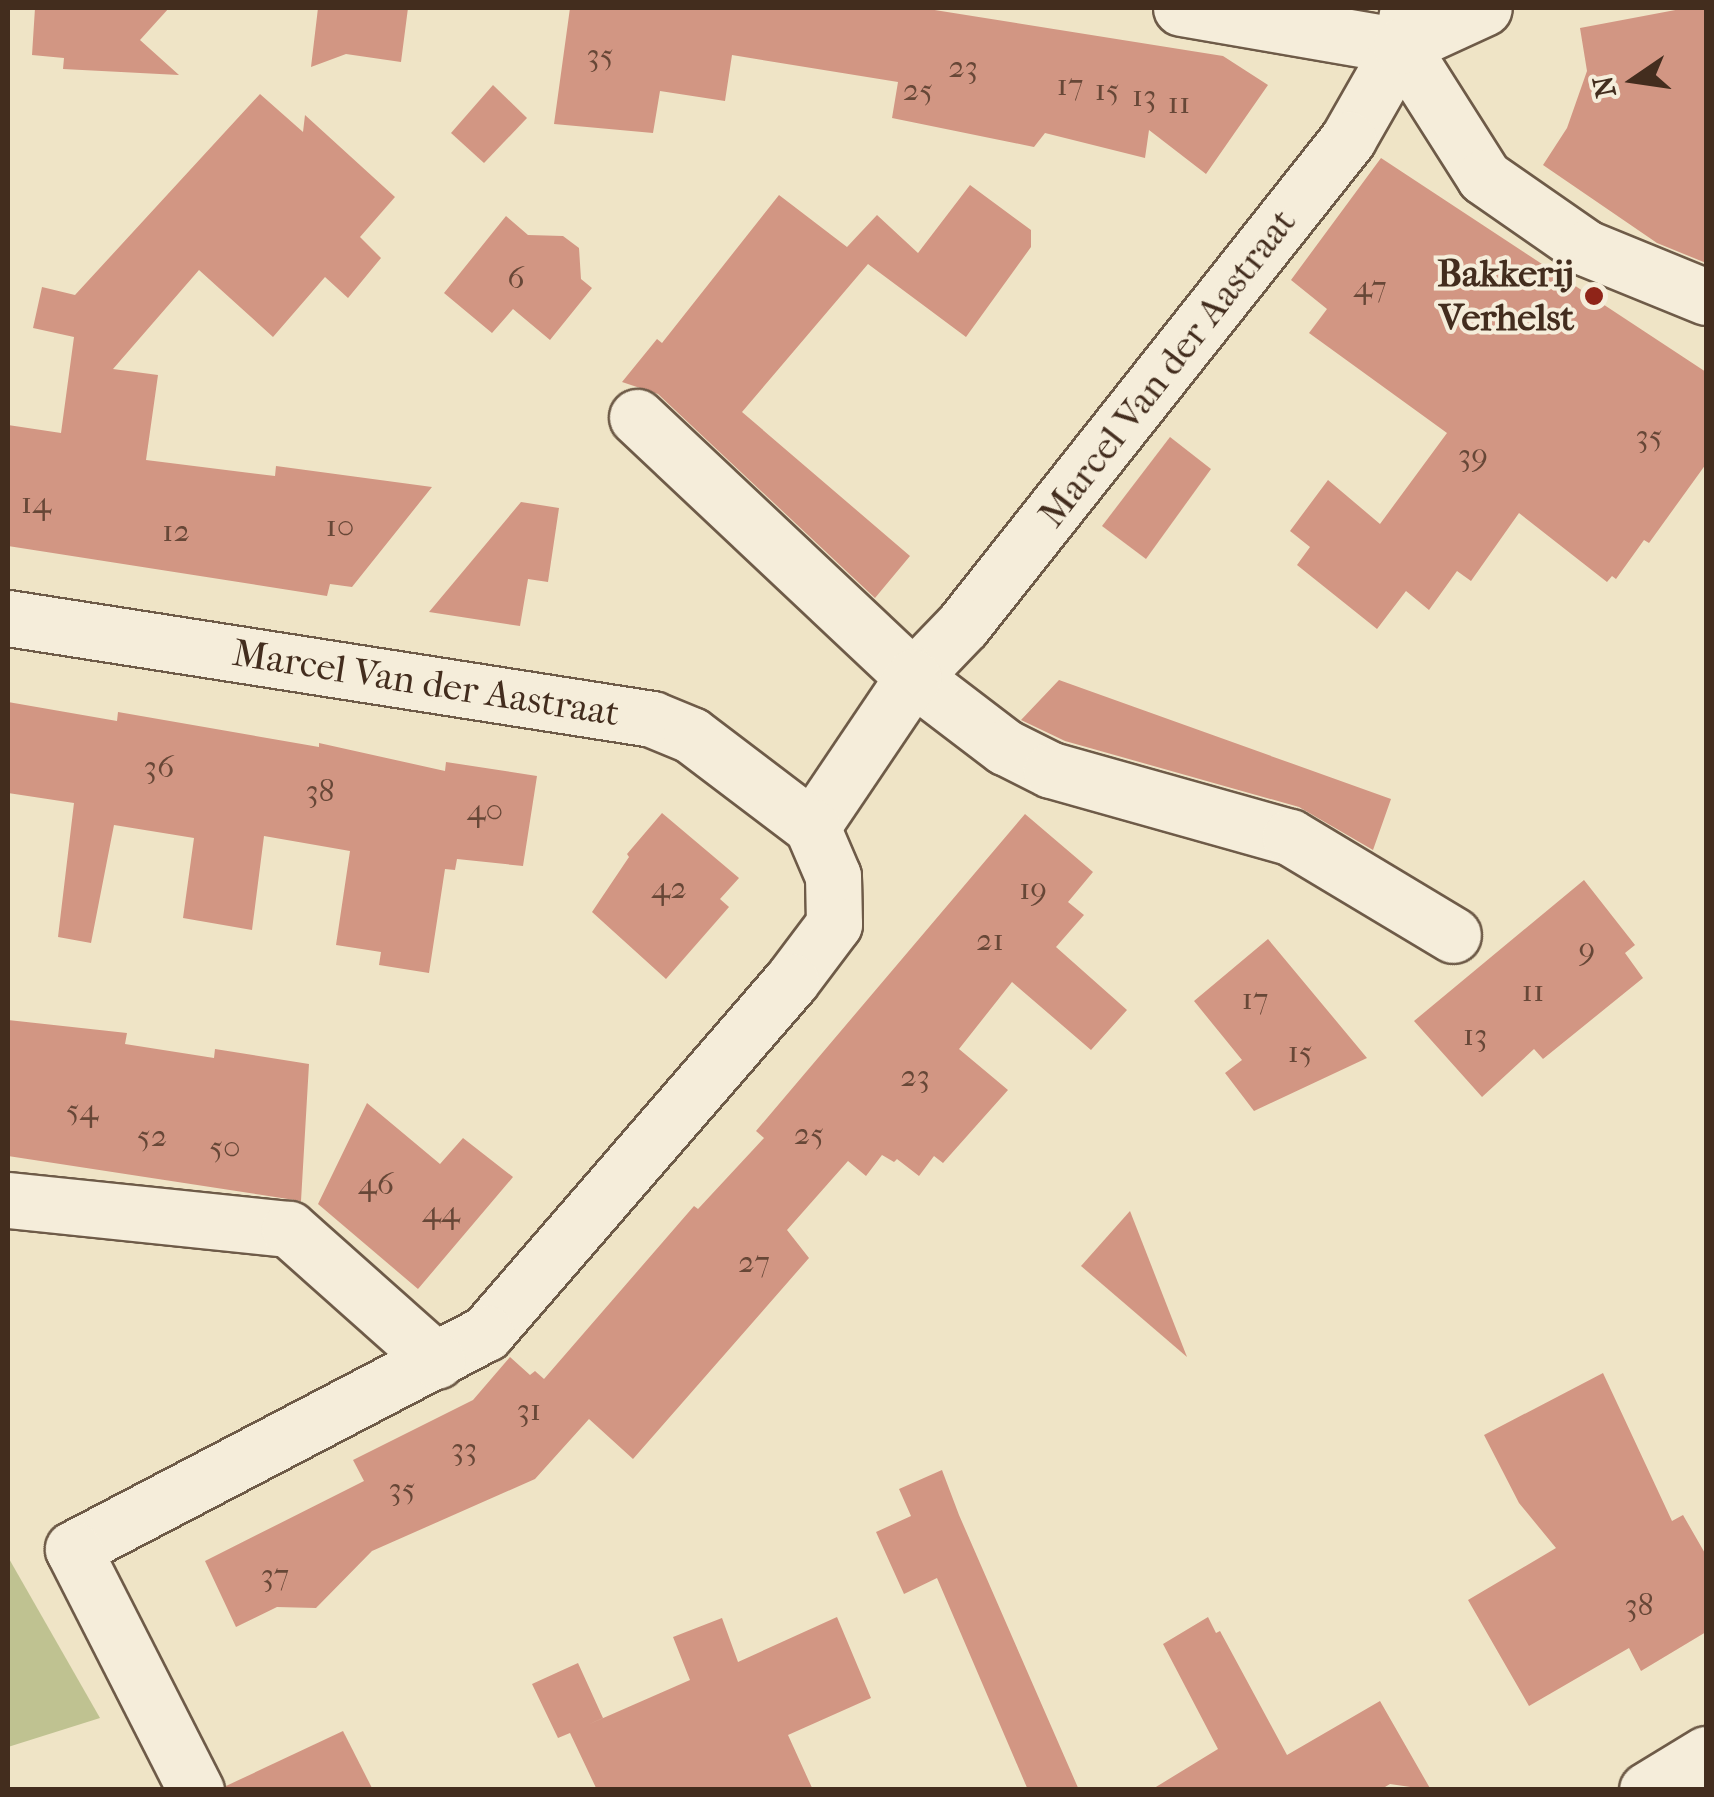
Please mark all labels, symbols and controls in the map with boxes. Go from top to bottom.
north arrow [1584,30,1684,130]
house number: 35 [587,36,613,74]
house number: 23 [948,48,978,86]
house number: 17 [1057,66,1083,104]
house number: 25 [903,71,933,109]
house number: 15 [1094,71,1120,109]
text: N [1586,73,1623,101]
house number: 13 [1132,77,1156,115]
house number: 11 [1168,84,1190,122]
street label: Marcel Van der Aastraat [1029,200,1305,536]
place label: Bakkerij Verhelst [1437,251,1574,340]
house number: 6 [507,259,525,297]
house number: 47 [1353,268,1387,306]
marker: Bakkerij Verhelst [1583,285,1605,307]
house number: 35 [1636,417,1662,455]
house number: 39 [1458,436,1488,474]
house number: 14 [21,484,51,522]
house number: 10 [326,507,354,545]
house number: 12 [162,512,190,550]
street label: Marcel Van der Aastraat [229,630,623,736]
house number: 36 [144,748,174,786]
house number: 38 [305,772,335,810]
house number: 40 [467,791,503,829]
house number: 42 [651,869,687,907]
house number: 19 [1019,870,1047,908]
house number: 21 [976,921,1004,959]
house number: 9 [1579,930,1595,968]
house number: 11 [1522,972,1544,1010]
house number: 17 [1242,980,1268,1018]
house number: 13 [1463,1016,1487,1054]
house number: 15 [1287,1033,1313,1071]
house number: 23 [900,1057,930,1095]
house number: 54 [66,1091,98,1129]
house number: 25 [794,1115,824,1153]
house number: 52 [137,1117,167,1155]
house number: 50 [209,1128,241,1166]
house number: 46 [358,1165,394,1203]
house number: 44 [422,1193,460,1231]
house number: 27 [738,1243,770,1281]
house number: 31 [517,1391,541,1429]
house number: 33 [451,1430,477,1468]
house number: 35 [389,1470,415,1508]
house number: 37 [261,1556,289,1594]
house number: 38 [1624,1586,1654,1624]

